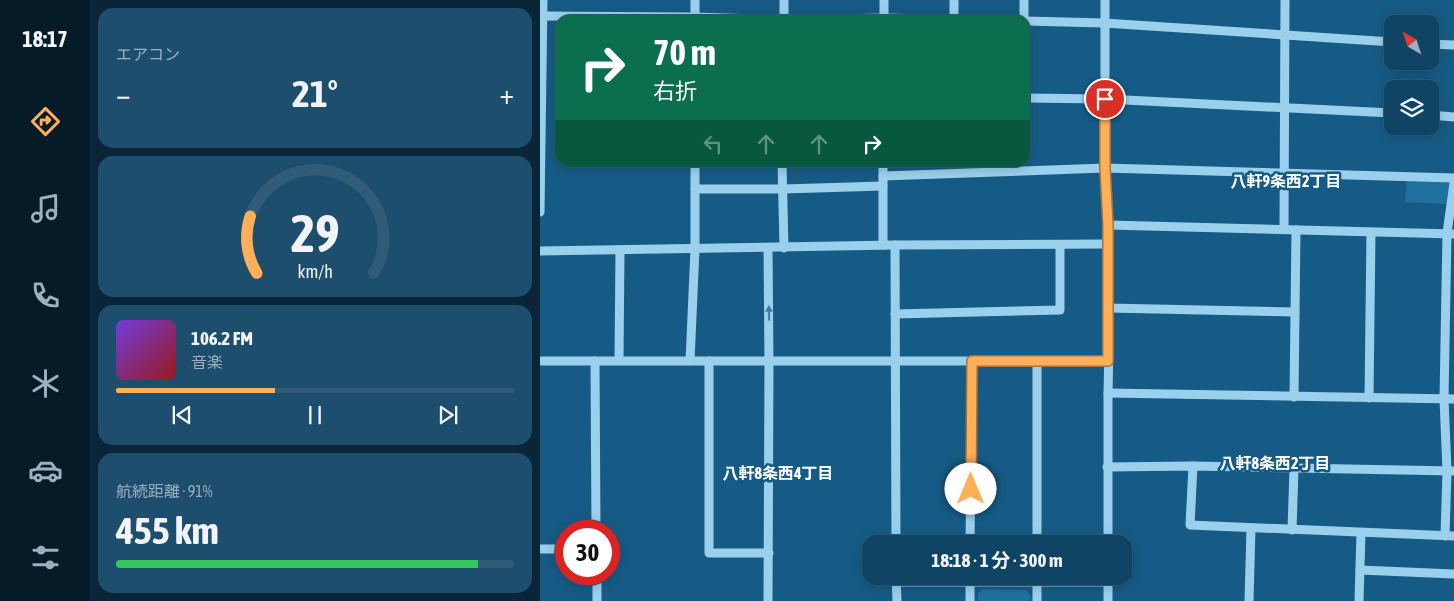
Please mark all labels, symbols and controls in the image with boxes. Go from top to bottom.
north arrow [1384,15,1439,70]
map controls [1384,15,1439,135]
text: 18:17 [22,26,68,52]
text: 70 m [653,32,716,72]
icon: right [570,35,635,100]
text: エアコン [116,45,180,63]
text: 21° [292,72,338,115]
text: − [116,78,131,110]
text: + [499,78,514,110]
text: 右折 [653,78,697,104]
pin [1084,78,1126,120]
button: layers [1384,80,1439,135]
icon: arrive [1091,85,1119,113]
icon: directions [28,104,63,139]
icon: left [699,130,727,158]
icon: ahead [752,130,780,158]
icon: ahead [805,130,833,158]
icon: right [858,130,886,158]
district label: 八軒9条西2丁目 [1230,172,1342,190]
icon: music [28,191,63,226]
text: 29 [291,203,339,263]
text: km/h [297,261,333,282]
icon: phone [28,278,63,313]
one-way arrow [765,305,773,321]
text: 106.2 FM [191,327,253,349]
text: 音楽 [191,353,223,371]
icon: climate [28,366,63,401]
icon: previous [168,401,196,429]
icon: pause [301,401,329,429]
icon: next [434,401,462,429]
icon: car [28,453,63,488]
district label: 八軒8条西2丁目 [1219,454,1331,472]
position arrow [944,462,996,514]
district label: 八軒8条西4丁目 [722,464,834,482]
text: 航続距離 · 91% [116,482,213,500]
text: 455 km [116,509,219,552]
speed limit sign: 30 [555,520,620,585]
icon: filters [28,540,63,575]
text: 18:18 · 1 分 · 300 m [931,549,1063,571]

